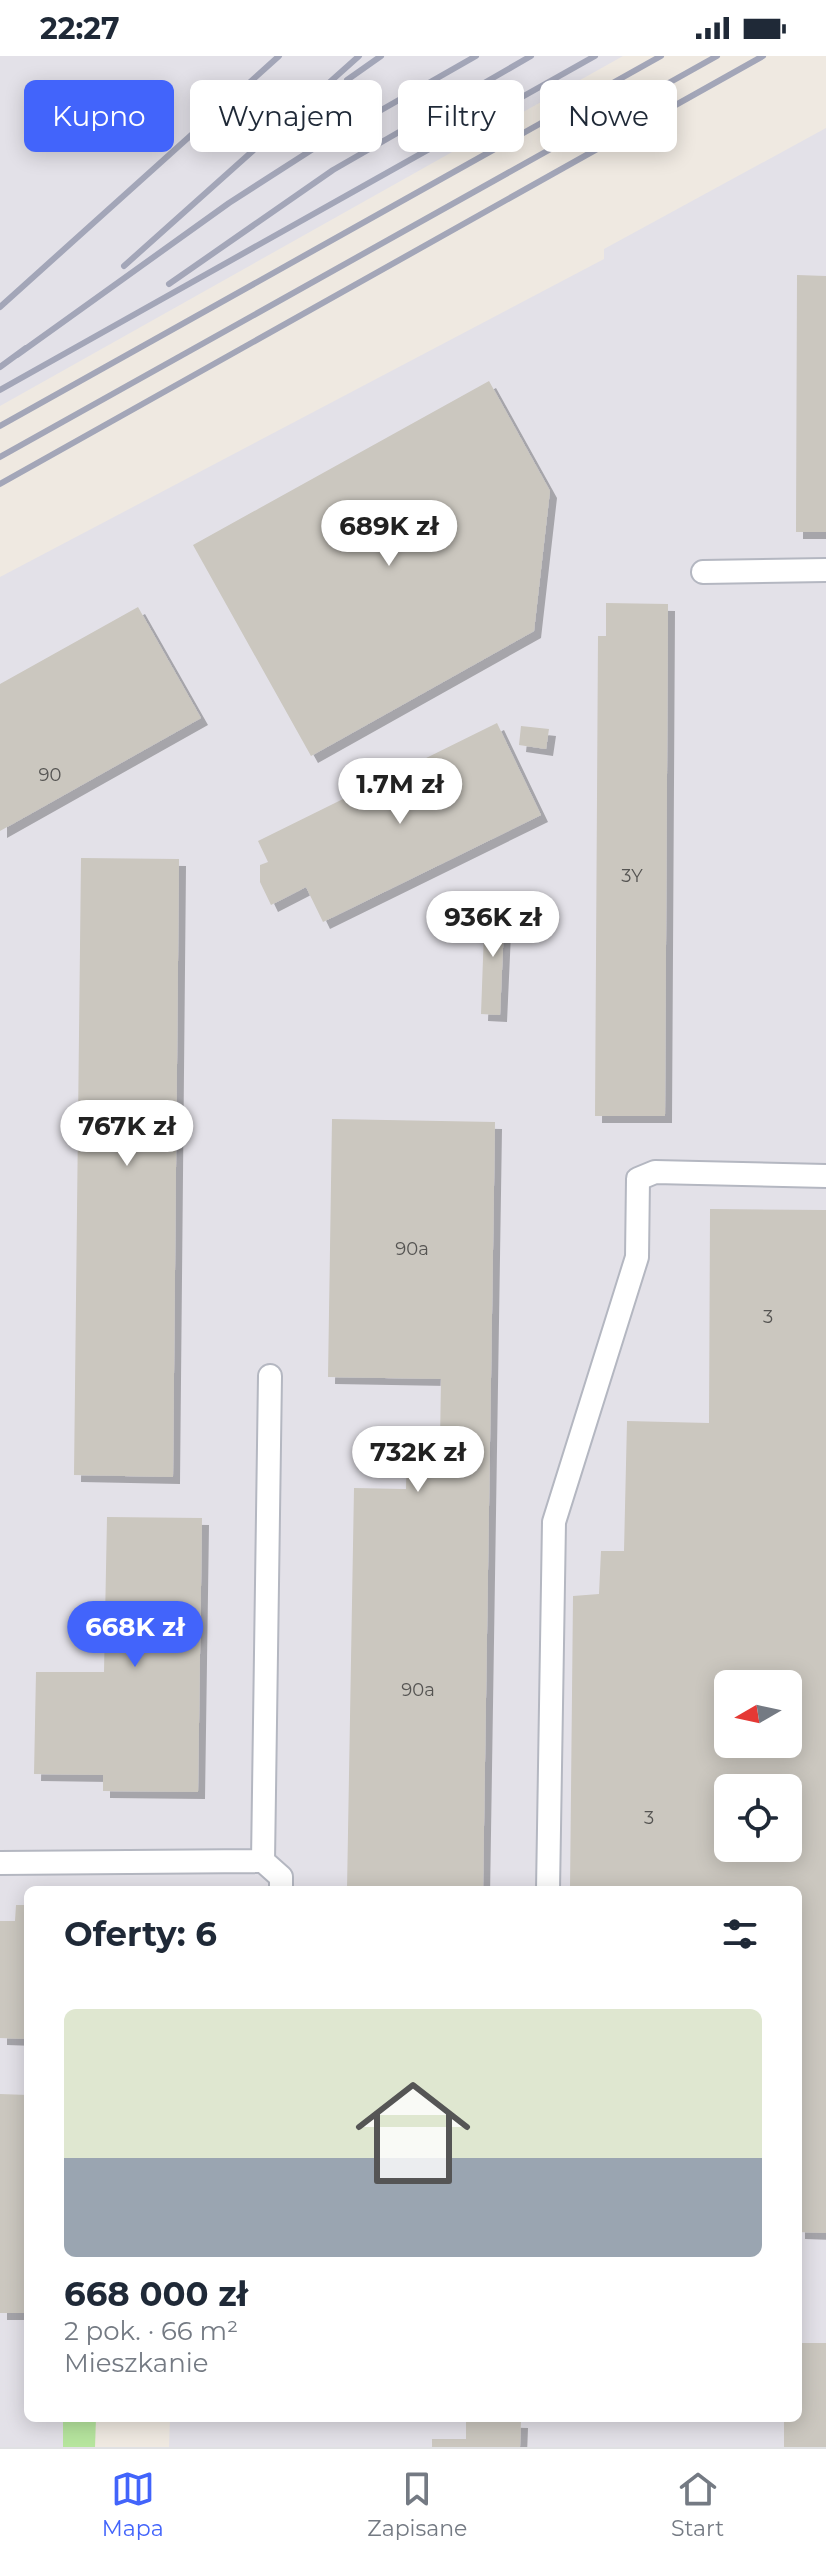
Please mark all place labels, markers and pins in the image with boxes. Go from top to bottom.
pin: 689K zł [315,500,463,568]
pin: 1.7M zł [326,758,474,826]
pin: 936K zł [419,891,567,959]
pin: 767K zł [53,1100,201,1168]
pin: 732K zł [344,1426,492,1494]
pin: 668K zł [61,1601,209,1669]

